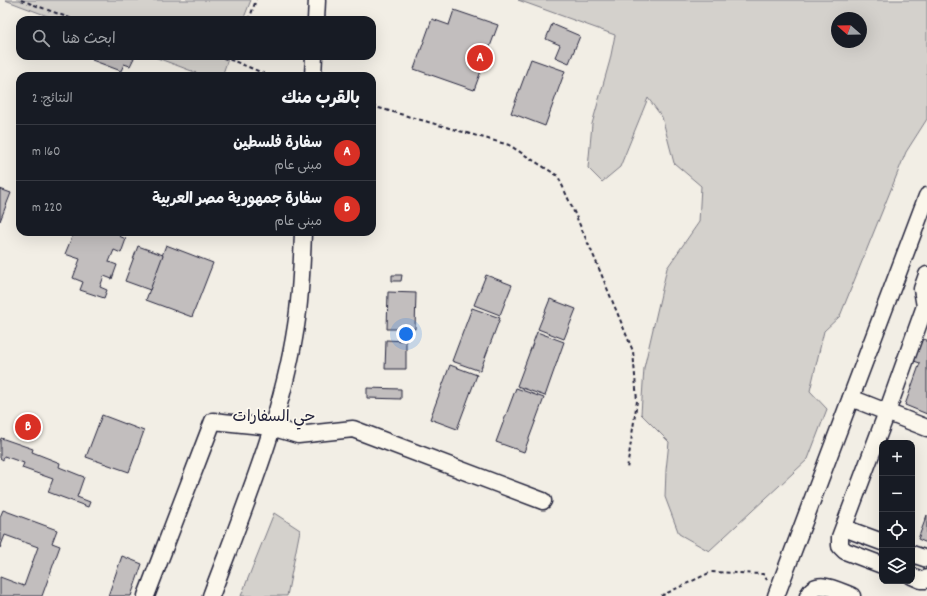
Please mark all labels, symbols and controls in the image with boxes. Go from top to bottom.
north arrow [831,12,867,48]
search box [16,16,376,60]
icon: search [30,27,52,49]
text: ابحث هنا [62,29,116,51]
pin: A [467,43,493,73]
text: بالقرب منك [282,88,360,112]
text: النتائج: 2 [32,90,73,109]
text: سفارة فلسطين [233,133,322,155]
text: 160 m [32,143,60,162]
text: A [343,143,351,162]
text: مبنى عام [274,157,322,176]
text: سفارة جمهورية مصر العربية [152,189,322,211]
text: 220 m [32,199,62,218]
text: B [344,199,350,218]
text: مبنى عام [274,213,322,232]
your location [396,324,416,344]
district label: حي السفارات [233,406,315,430]
pin: B [15,412,41,442]
map controls [879,440,915,584]
button: + [879,440,915,476]
button: − [879,476,915,512]
button: locate [879,512,915,548]
button: layers [879,548,915,584]

